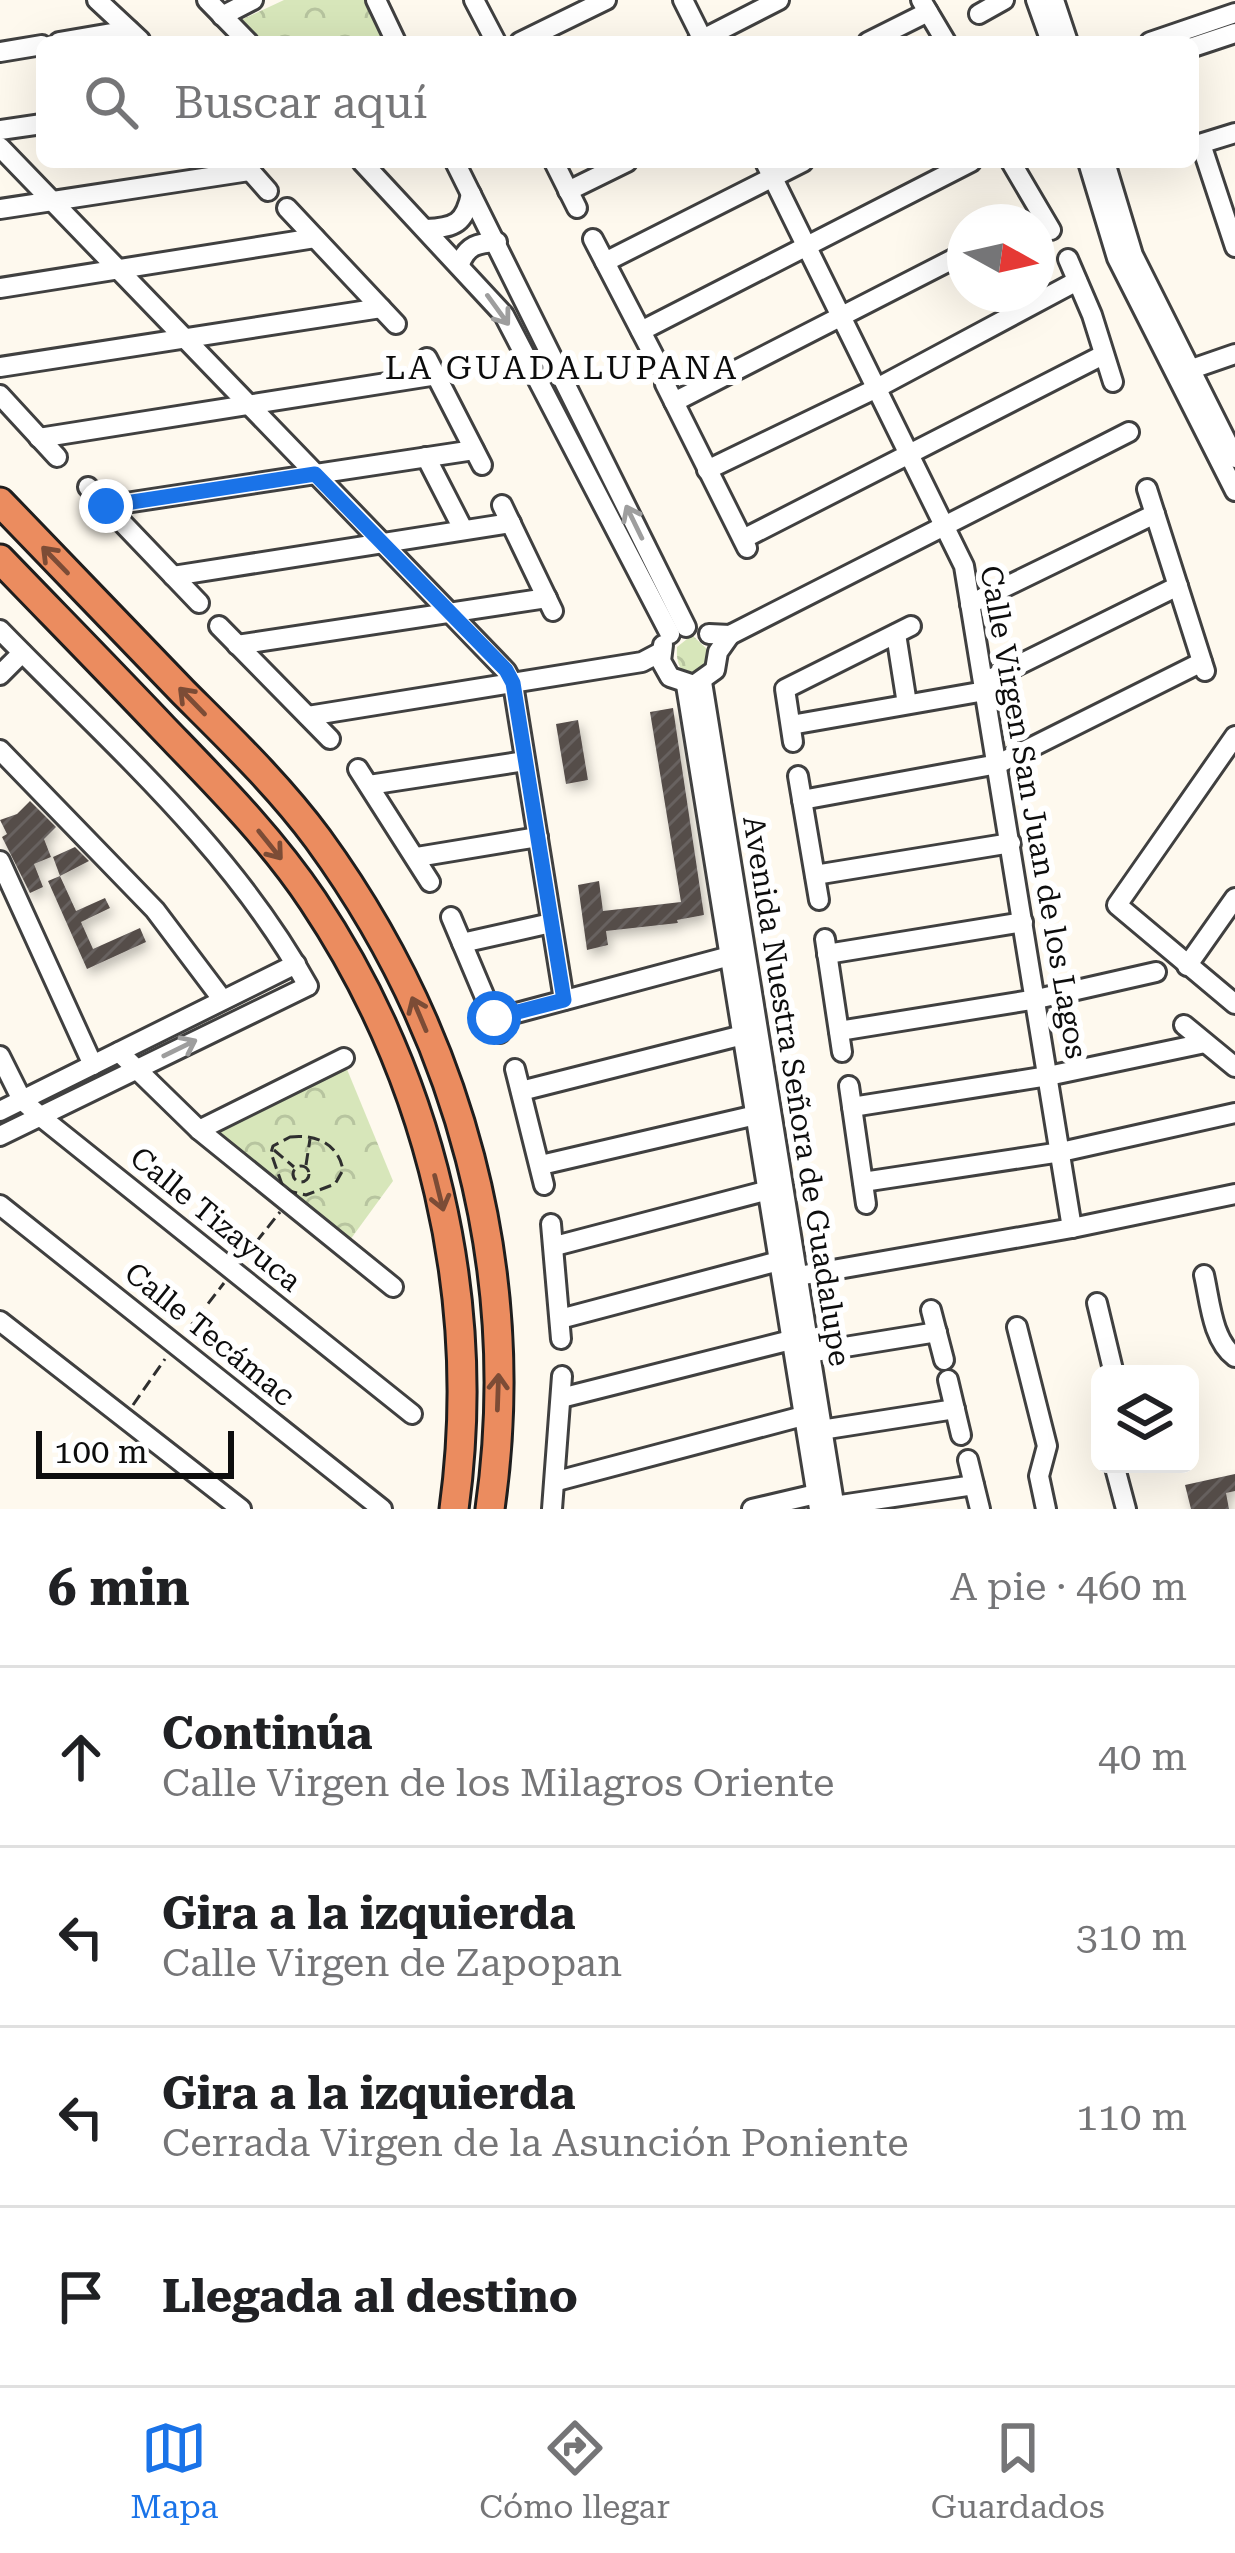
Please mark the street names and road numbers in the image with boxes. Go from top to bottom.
street label: Calle Virgen San Juan de los Lagos [973,563,1095,1061]
street label: Avenida Nuestra Señora de Guadalupe [736,813,858,1369]
street label: Calle Tizayuca [124,1140,308,1298]
street label: Calle Tecámac [118,1255,302,1413]

